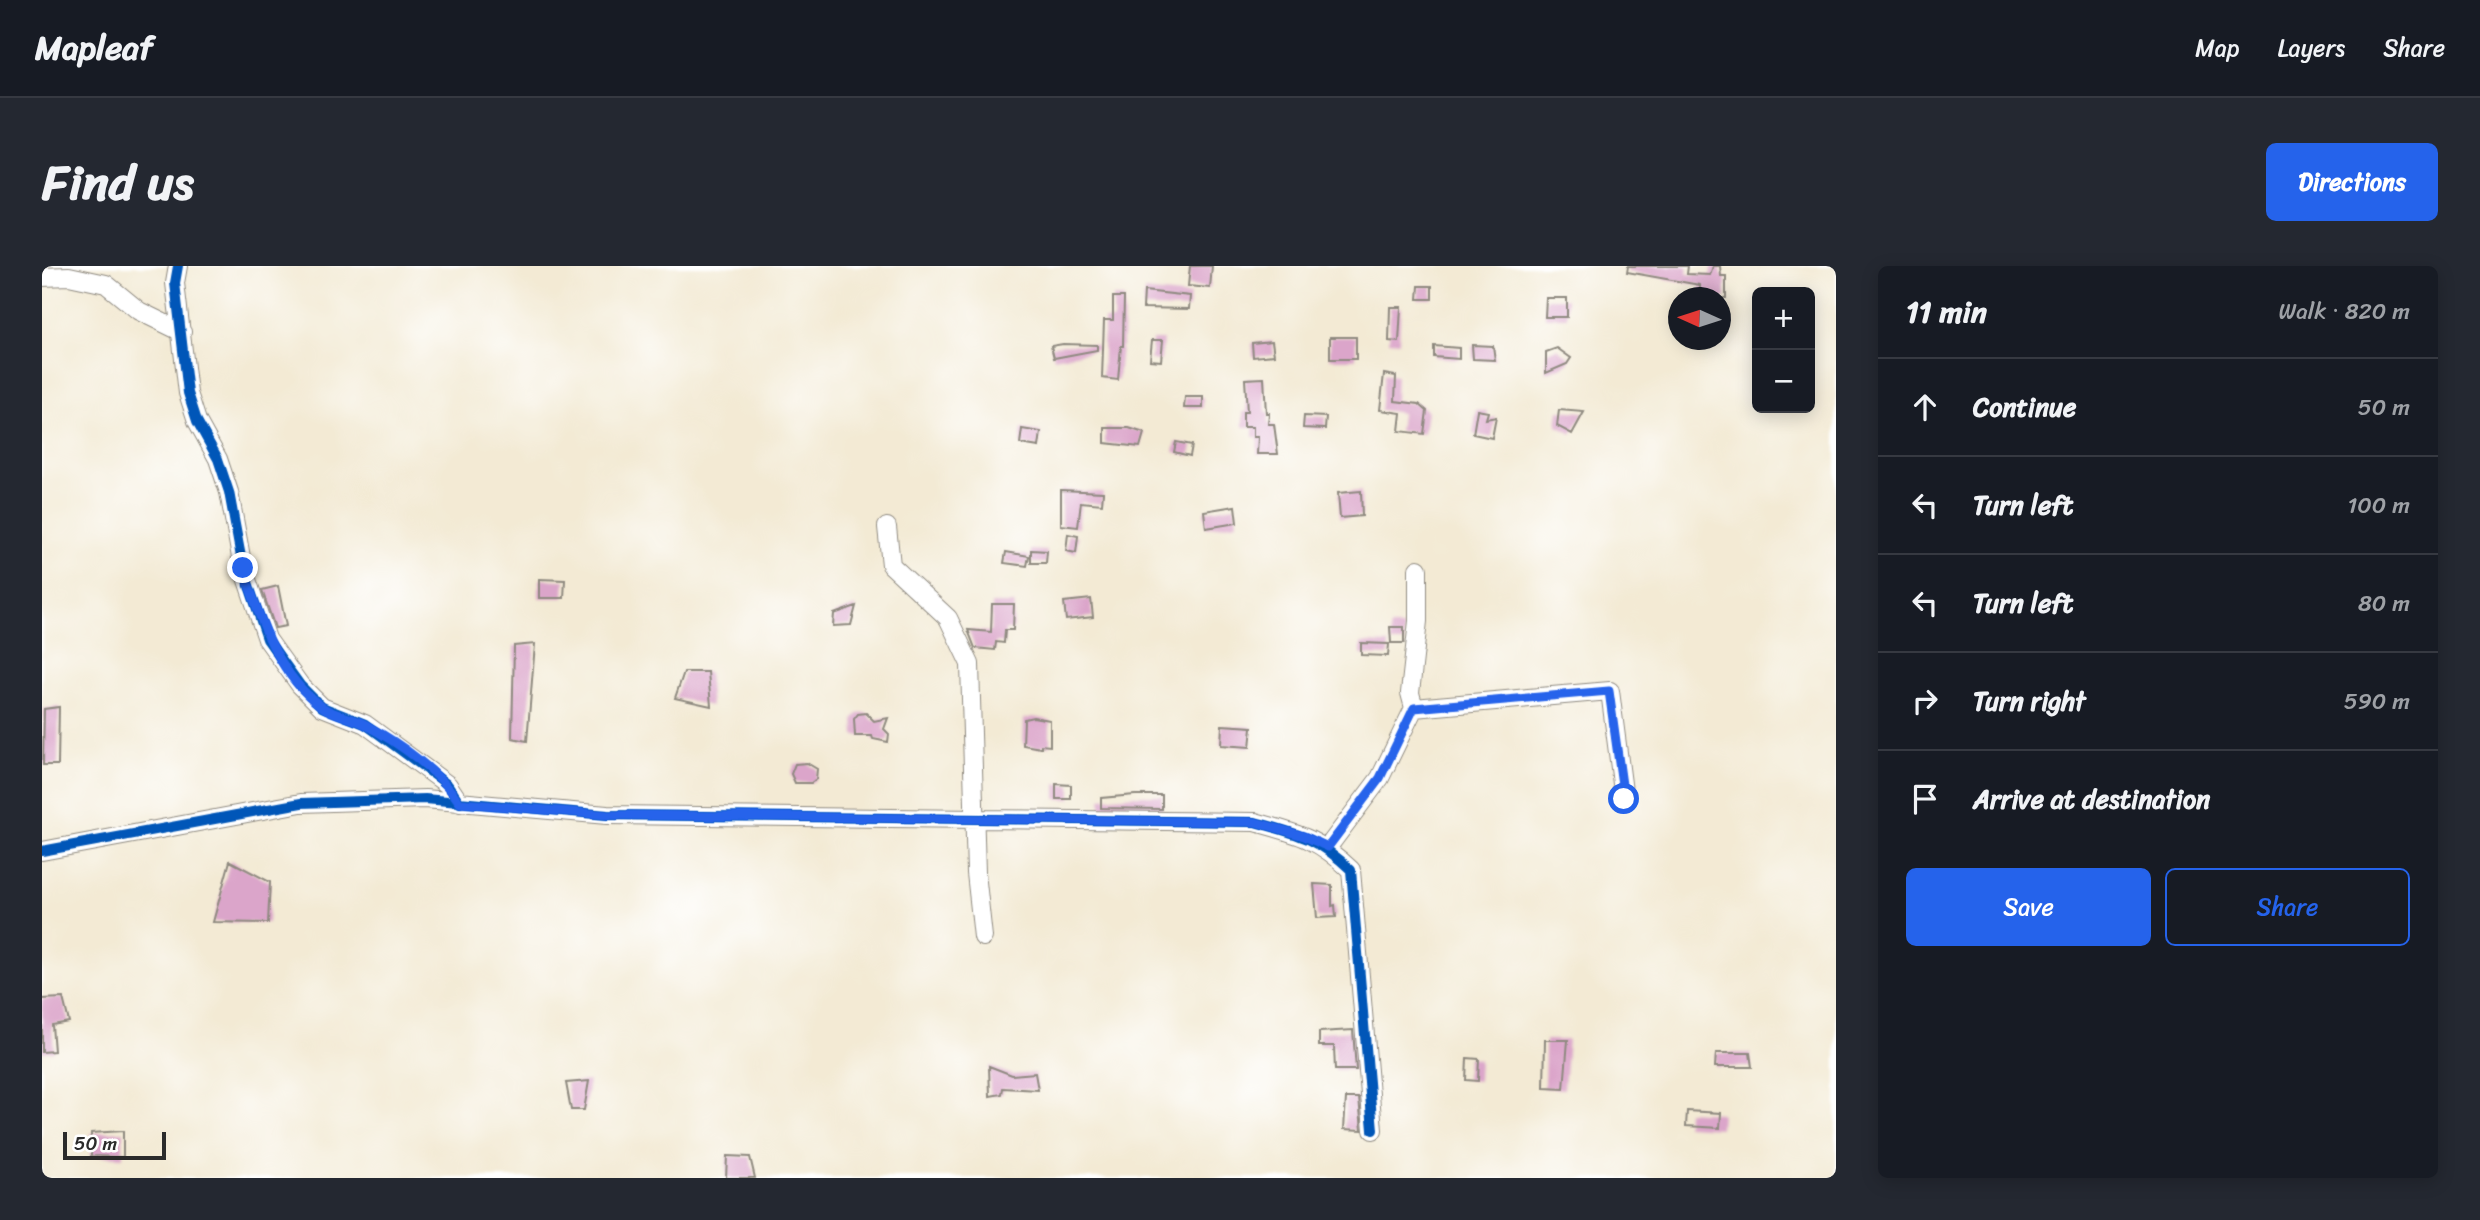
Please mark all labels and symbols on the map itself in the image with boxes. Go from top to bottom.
north arrow [1668,287,1731,350]
route end [227,552,258,583]
route start [1608,783,1639,814]
scale bar [63,1129,166,1161]

